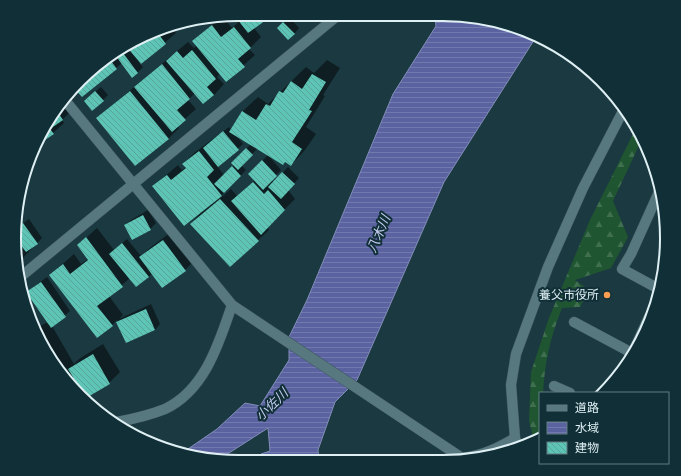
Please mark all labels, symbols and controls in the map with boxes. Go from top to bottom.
water label: 八木川 [364,211,395,255]
place label: 養父市役所 [539,288,599,303]
marker: 養父市役所 [602,290,612,300]
water label: 小佐川 [252,384,293,424]
legend [539,392,669,464]
text: 道路 [575,401,599,416]
text: 水域 [575,421,599,436]
text: 建物 [575,441,599,456]

